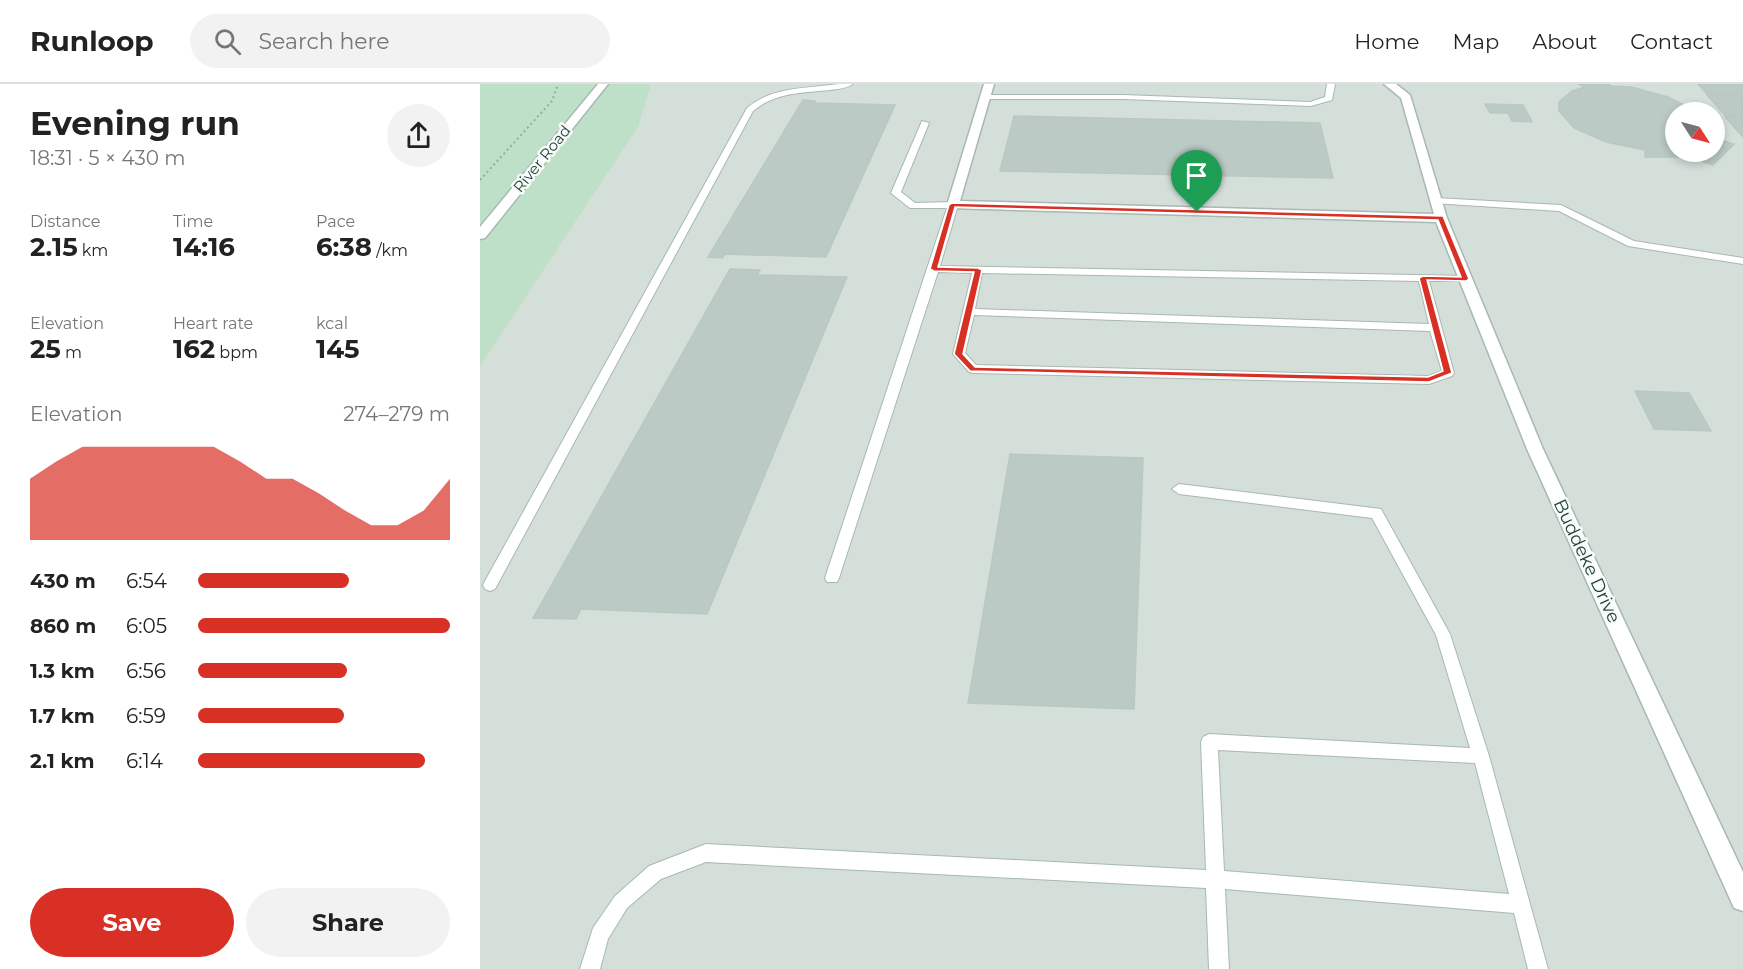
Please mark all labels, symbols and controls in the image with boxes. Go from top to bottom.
search box [190,14,610,68]
text: Runloop [30,24,154,58]
icon: search [211,25,244,58]
text: Search here [259,28,389,55]
text: Home [1354,29,1419,54]
text: Map [1452,29,1499,54]
text: About [1532,29,1597,54]
text: Contact [1630,29,1713,54]
north arrow [1665,102,1725,162]
map controls [1665,102,1725,162]
text: Evening run [30,103,240,143]
button: share [387,104,450,167]
street label: River Road [509,121,574,196]
text: 18:31 · 5 × 430 m [30,146,185,170]
pin [1171,150,1222,212]
icon: arrive [1180,159,1213,192]
text: Distance [30,212,100,231]
text: Time [173,212,213,231]
text: Pace [316,212,355,231]
text: 2.15 [30,231,78,263]
text: 14:16 [173,231,235,263]
text: 6:38 [316,231,372,263]
text: km [78,241,108,260]
text: /km [372,241,408,260]
text: Elevation [30,314,104,333]
text: Heart rate [173,314,253,333]
text: kcal [316,314,348,333]
text: 25 [30,333,61,365]
text: 162 [173,333,215,365]
text: 145 [316,333,360,365]
text: m [61,343,82,362]
text: bpm [215,343,258,362]
text: Elevation [30,402,122,426]
text: 274–279 m [343,402,450,426]
street label: Buddeke Drive [1549,496,1625,627]
text: 430 m [30,569,96,593]
text: 6:54 [126,569,167,593]
text: 860 m [30,614,96,638]
text: 6:05 [126,614,167,638]
text: 1.3 km [30,659,95,683]
text: 6:56 [126,659,166,683]
text: 1.7 km [30,704,95,728]
text: 6:59 [126,704,166,728]
text: 2.1 km [30,749,94,773]
text: 6:14 [126,749,163,773]
button: Save [30,888,234,957]
button: Share [246,888,450,957]

